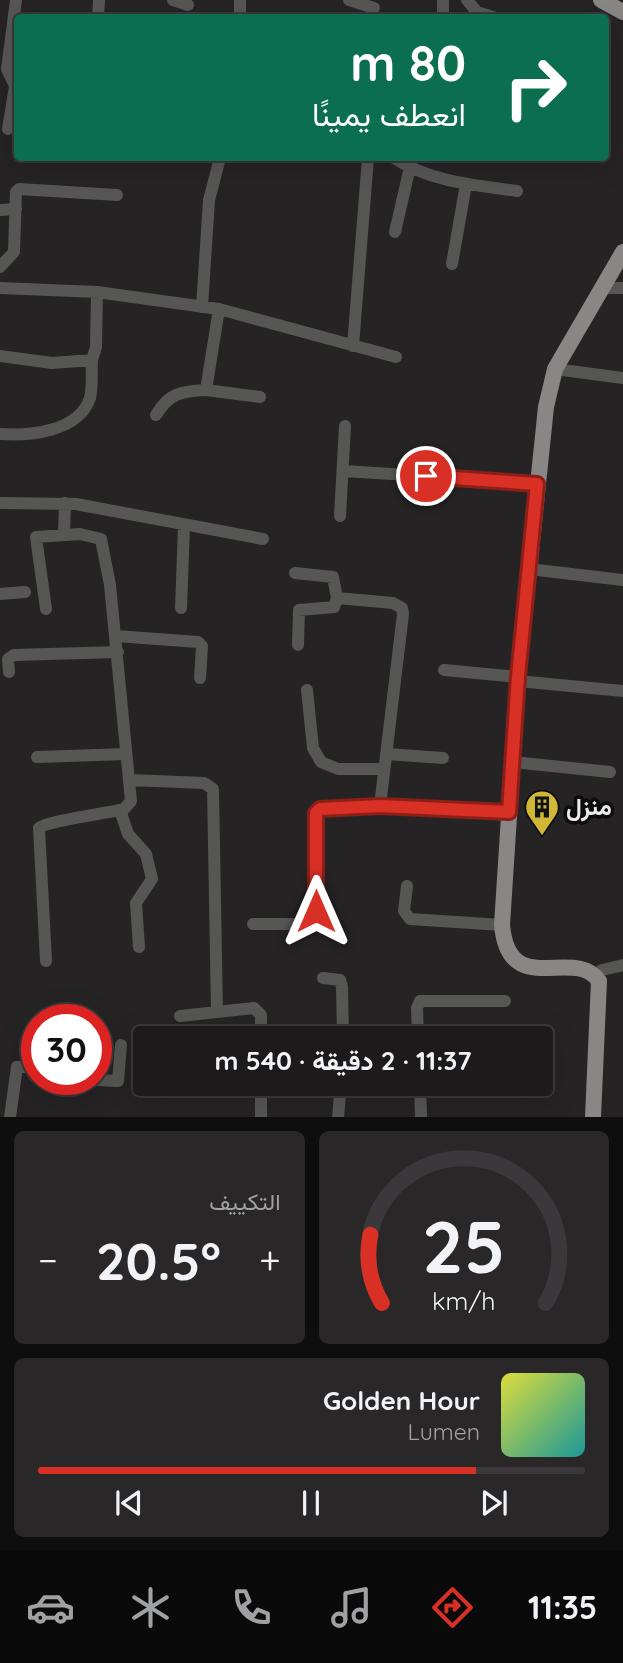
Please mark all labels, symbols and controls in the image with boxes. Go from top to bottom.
text: 80 m [350,32,466,93]
icon: right [490,42,581,133]
text: انعطف يمينًا [312,94,466,134]
pin [396,446,456,506]
icon: arrive [407,457,445,495]
building icon: منزل [523,788,561,837]
place label: منزل [566,791,612,822]
position arrow [279,874,353,948]
speed limit sign: 30 [21,1004,112,1095]
text: 11:37 · 2 دقيقة · 540 m [214,1044,472,1077]
text: التكييف [209,1187,281,1216]
text: 25 [422,1201,505,1292]
text: 20.5° [96,1228,221,1293]
text: − [38,1236,58,1284]
text: + [259,1236,281,1284]
text: km/h [432,1285,495,1316]
text: Golden Hour [323,1384,480,1417]
text: Lumen [407,1417,480,1446]
icon: previous [110,1484,148,1522]
icon: pause [292,1484,330,1522]
icon: next [475,1484,513,1522]
icon: car [26,1583,75,1632]
icon: climate [126,1583,175,1632]
icon: phone [227,1583,276,1632]
icon: music [327,1583,376,1632]
icon: directions [428,1583,477,1632]
text: 11:35 [528,1587,597,1627]

